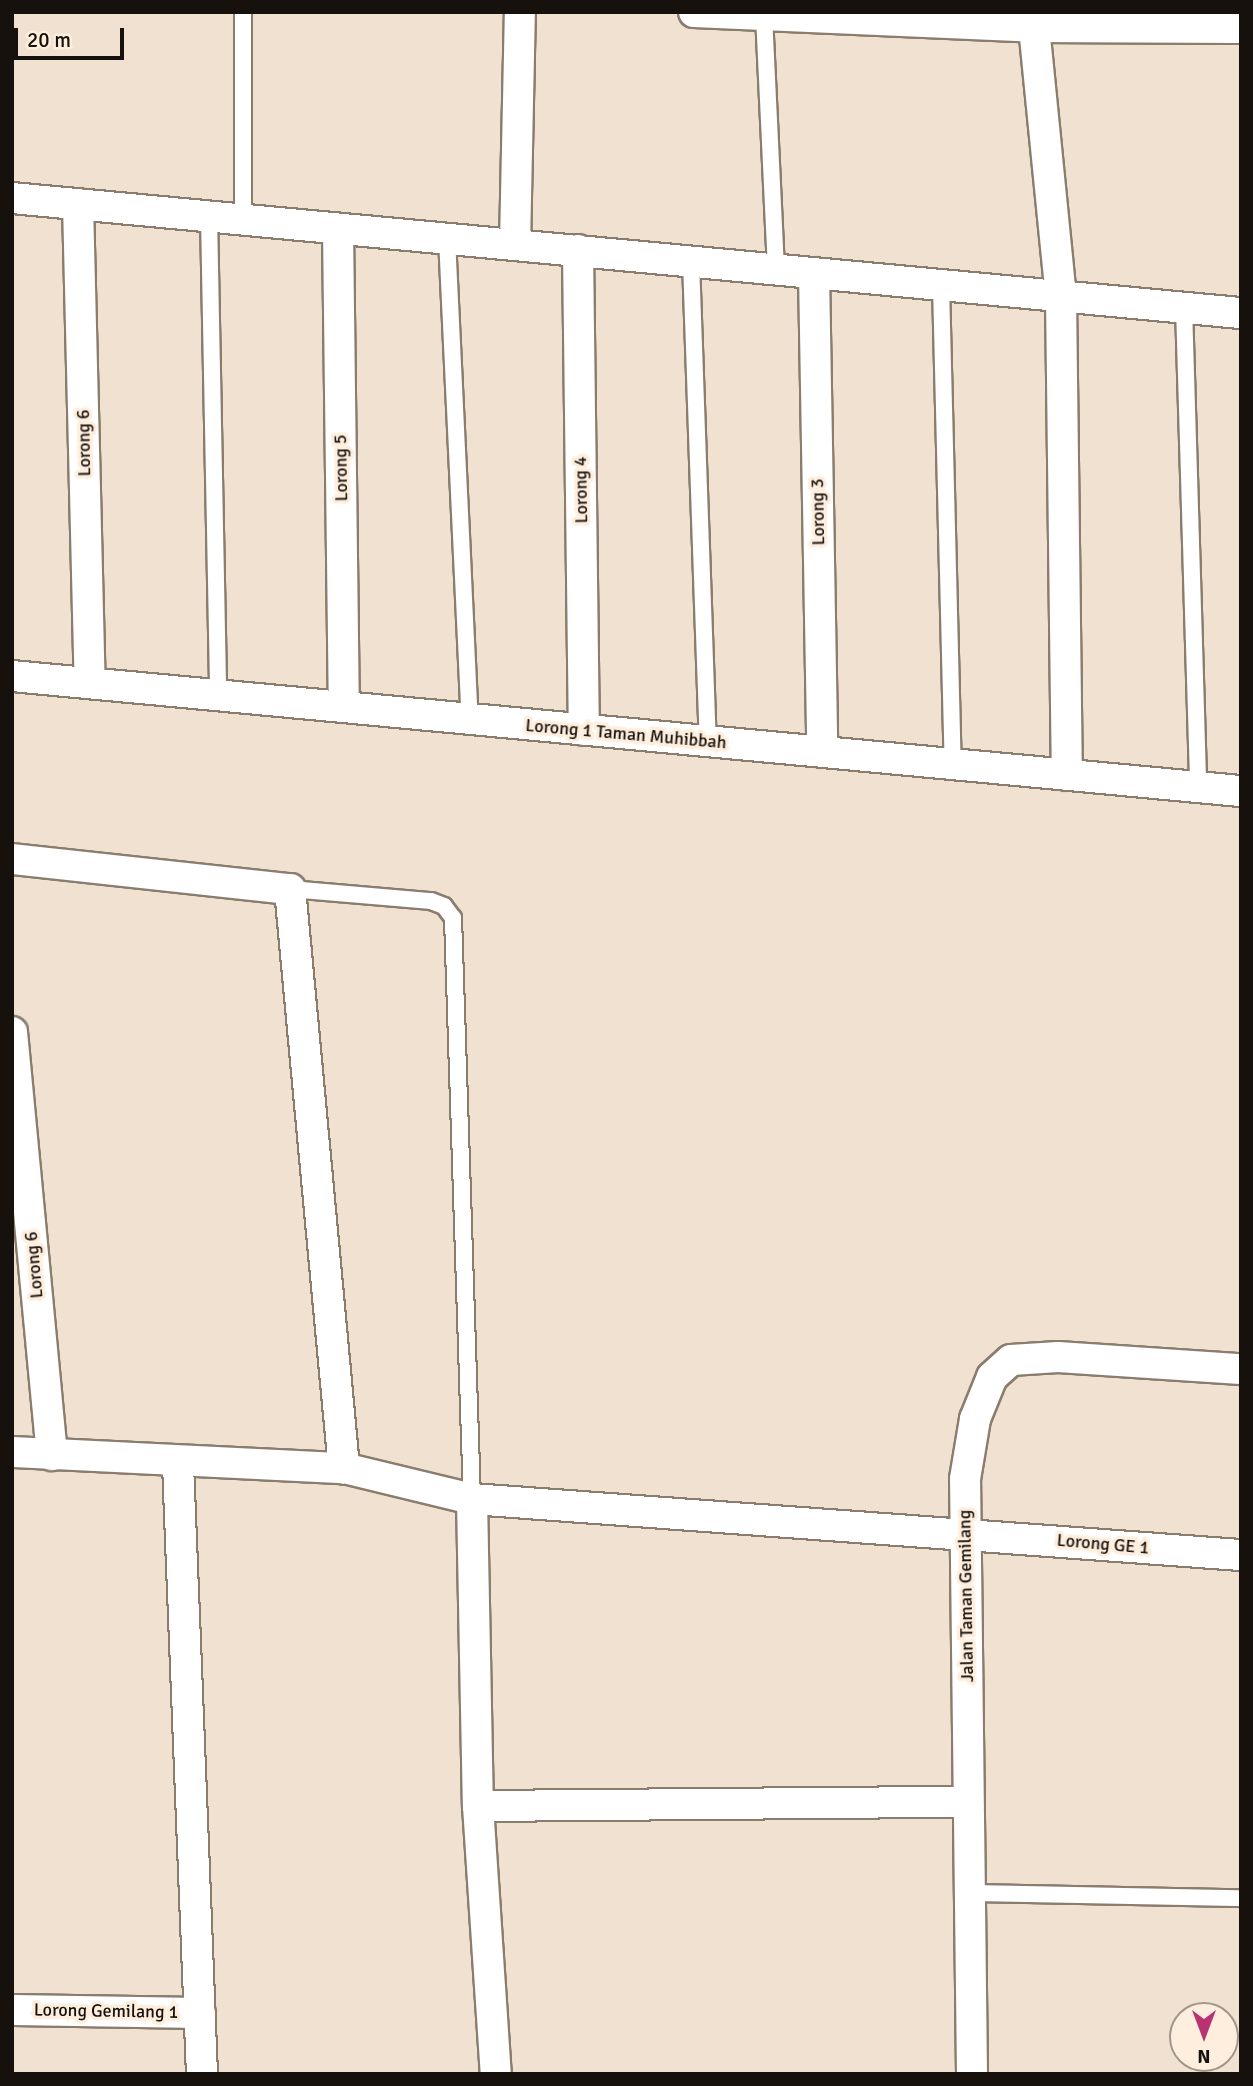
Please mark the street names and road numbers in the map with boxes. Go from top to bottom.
street label: Lorong 6 [73,409,95,477]
street label: Lorong 5 [330,434,352,502]
street label: Lorong 4 [570,456,592,524]
street label: Lorong 3 [807,478,829,546]
street label: Lorong 1 Taman Muhibbah [525,714,727,754]
street label: Lorong 6 [20,1231,48,1299]
street label: Jalan Taman Gemilang [954,1510,978,1682]
street label: Lorong GE 1 [1056,1529,1150,1559]
street label: Lorong Gemilang 1 [34,1999,178,2023]

